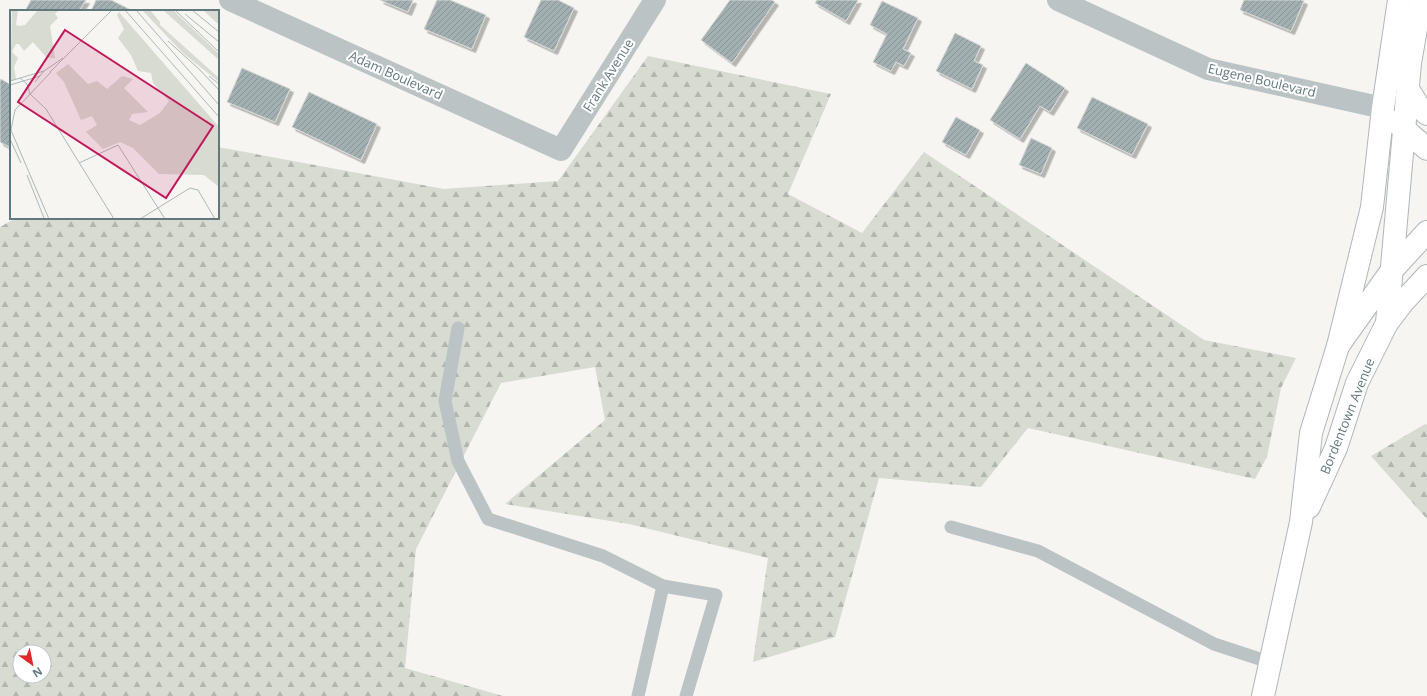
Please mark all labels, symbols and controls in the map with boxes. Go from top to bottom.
inset map [10,10,219,219]
street label: Frank Avenue [578,35,638,115]
street label: Adam Boulevard [346,46,446,104]
street label: Eugene Boulevard [1206,59,1318,101]
street label: Bordentown Avenue [1315,355,1379,477]
north arrow [12,644,52,684]
text: N [30,664,46,682]

